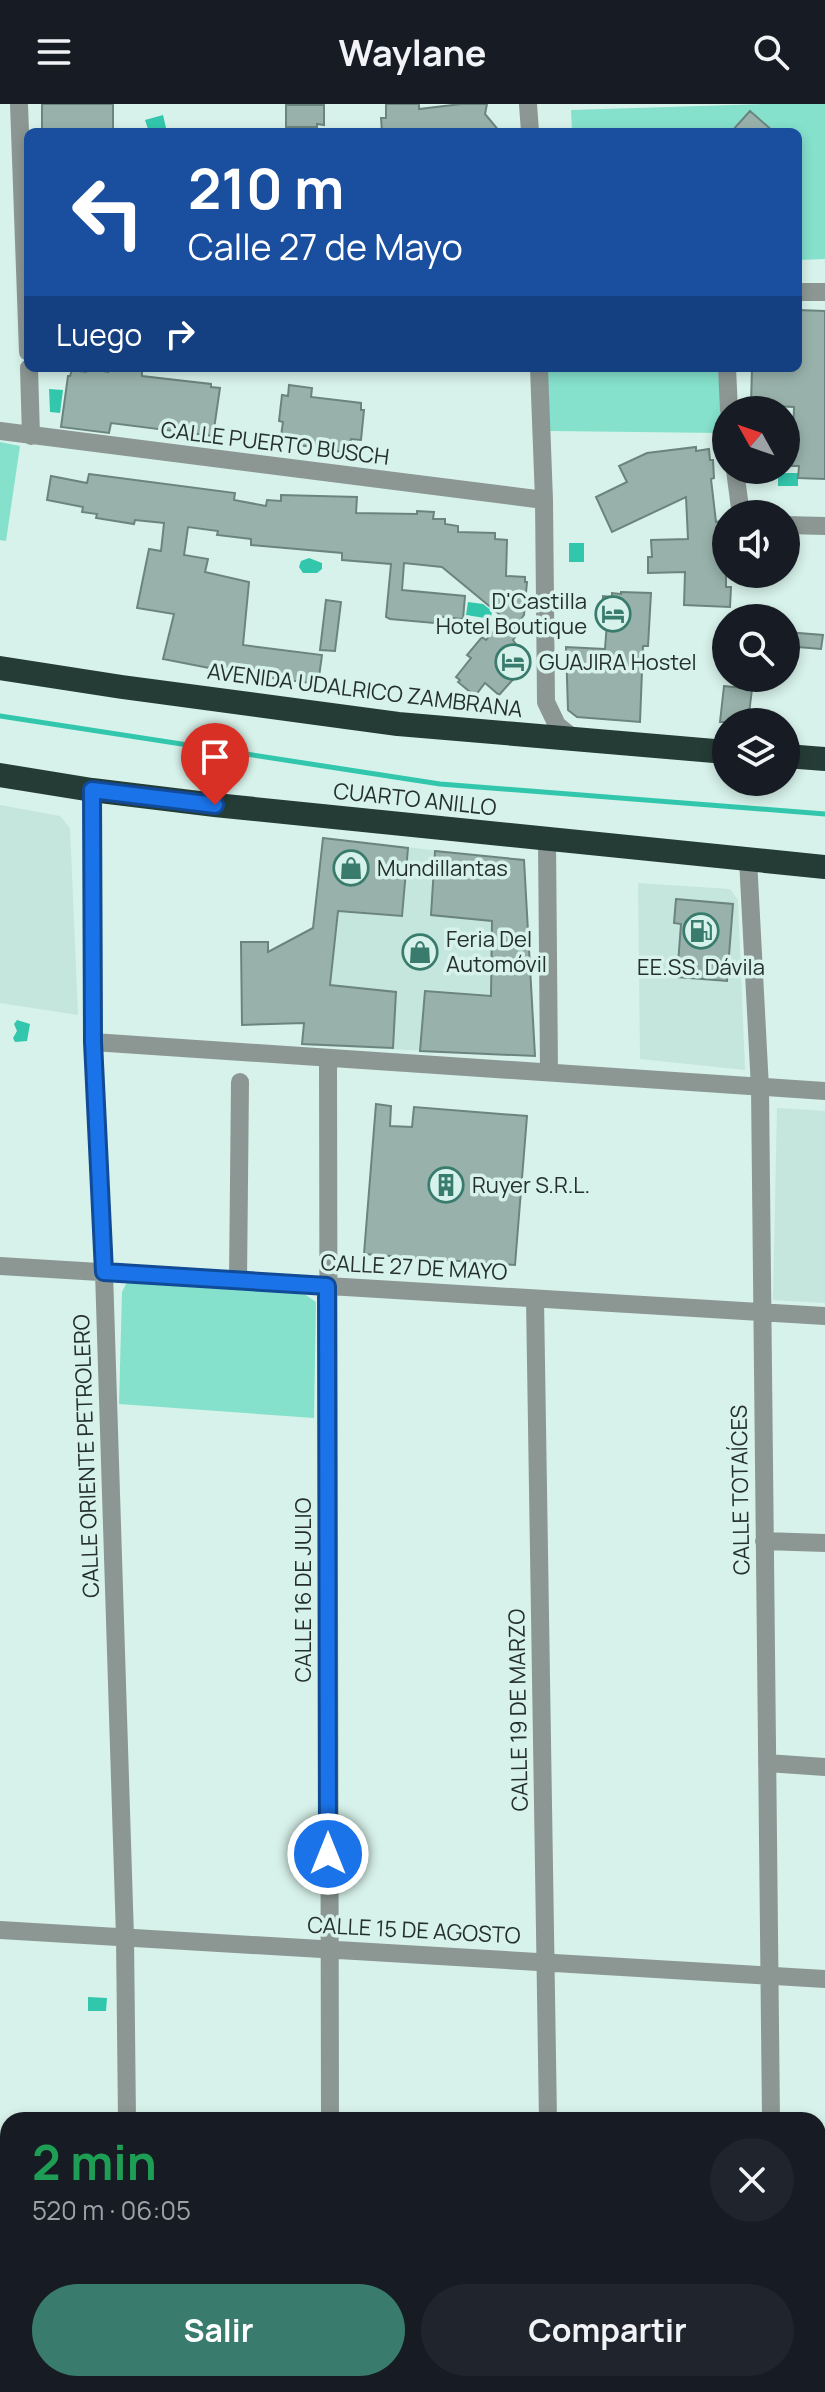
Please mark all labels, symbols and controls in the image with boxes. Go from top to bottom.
text: Waylane [338,28,487,77]
icon: menu [32,30,76,74]
icon: search [749,30,793,74]
text: 210 m [188,149,344,226]
icon: left [56,160,160,264]
text: Calle 27 de Mayo [188,222,463,271]
icon: right [158,312,202,356]
text: Luego [56,314,142,355]
north arrow [712,396,800,484]
map controls [712,396,800,796]
street label: CALLE PUERTO BUSCH [159,414,391,472]
button: sound [712,500,800,588]
place label: D'Castilla Hotel Boutique [436,586,587,641]
hotel icon: D'Castilla Hotel Boutique [594,595,632,633]
button: search [712,604,800,692]
hotel icon: GUAJIRA Hostel [494,643,532,681]
place label: GUAJIRA Hostel [539,647,697,677]
street label: AVENIDA UDALRICO ZAMBRANA [206,656,524,724]
button: layers [712,708,800,796]
pin [181,723,249,805]
icon: arrive [193,735,237,779]
street label: CUARTO ANILLO [332,776,498,822]
shop icon: Mundillantas [332,849,370,887]
place label: Mundillantas [377,853,508,883]
fuel station icon: EE.SS. Dávila [682,912,720,950]
place label: Feria Del Automóvil [446,924,547,979]
shop icon: Feria Del Automóvil [401,933,439,971]
place label: EE.SS. Dávila [637,952,765,982]
building icon: Ruyer S.R.L. [427,1166,465,1204]
place label: Ruyer S.R.L. [472,1170,590,1200]
street label: CALLE 27 DE MAYO [320,1247,508,1287]
street label: CALLE ORIENTE PETROLERO [66,1314,106,1598]
street label: CALLE TOTAÍCES [724,1405,756,1575]
street label: CALLE 16 DE JULIO [288,1497,318,1682]
street label: CALLE 19 DE MARZO [501,1608,535,1812]
position arrow [286,1812,370,1896]
street label: CALLE 15 DE AGOSTO [307,1909,521,1951]
text: 2 min [32,2129,157,2194]
button: close [710,2138,794,2222]
text: 520 m · 06:05 [32,2192,191,2228]
button: Salir [32,2284,405,2376]
button: Compartir [421,2284,794,2376]

